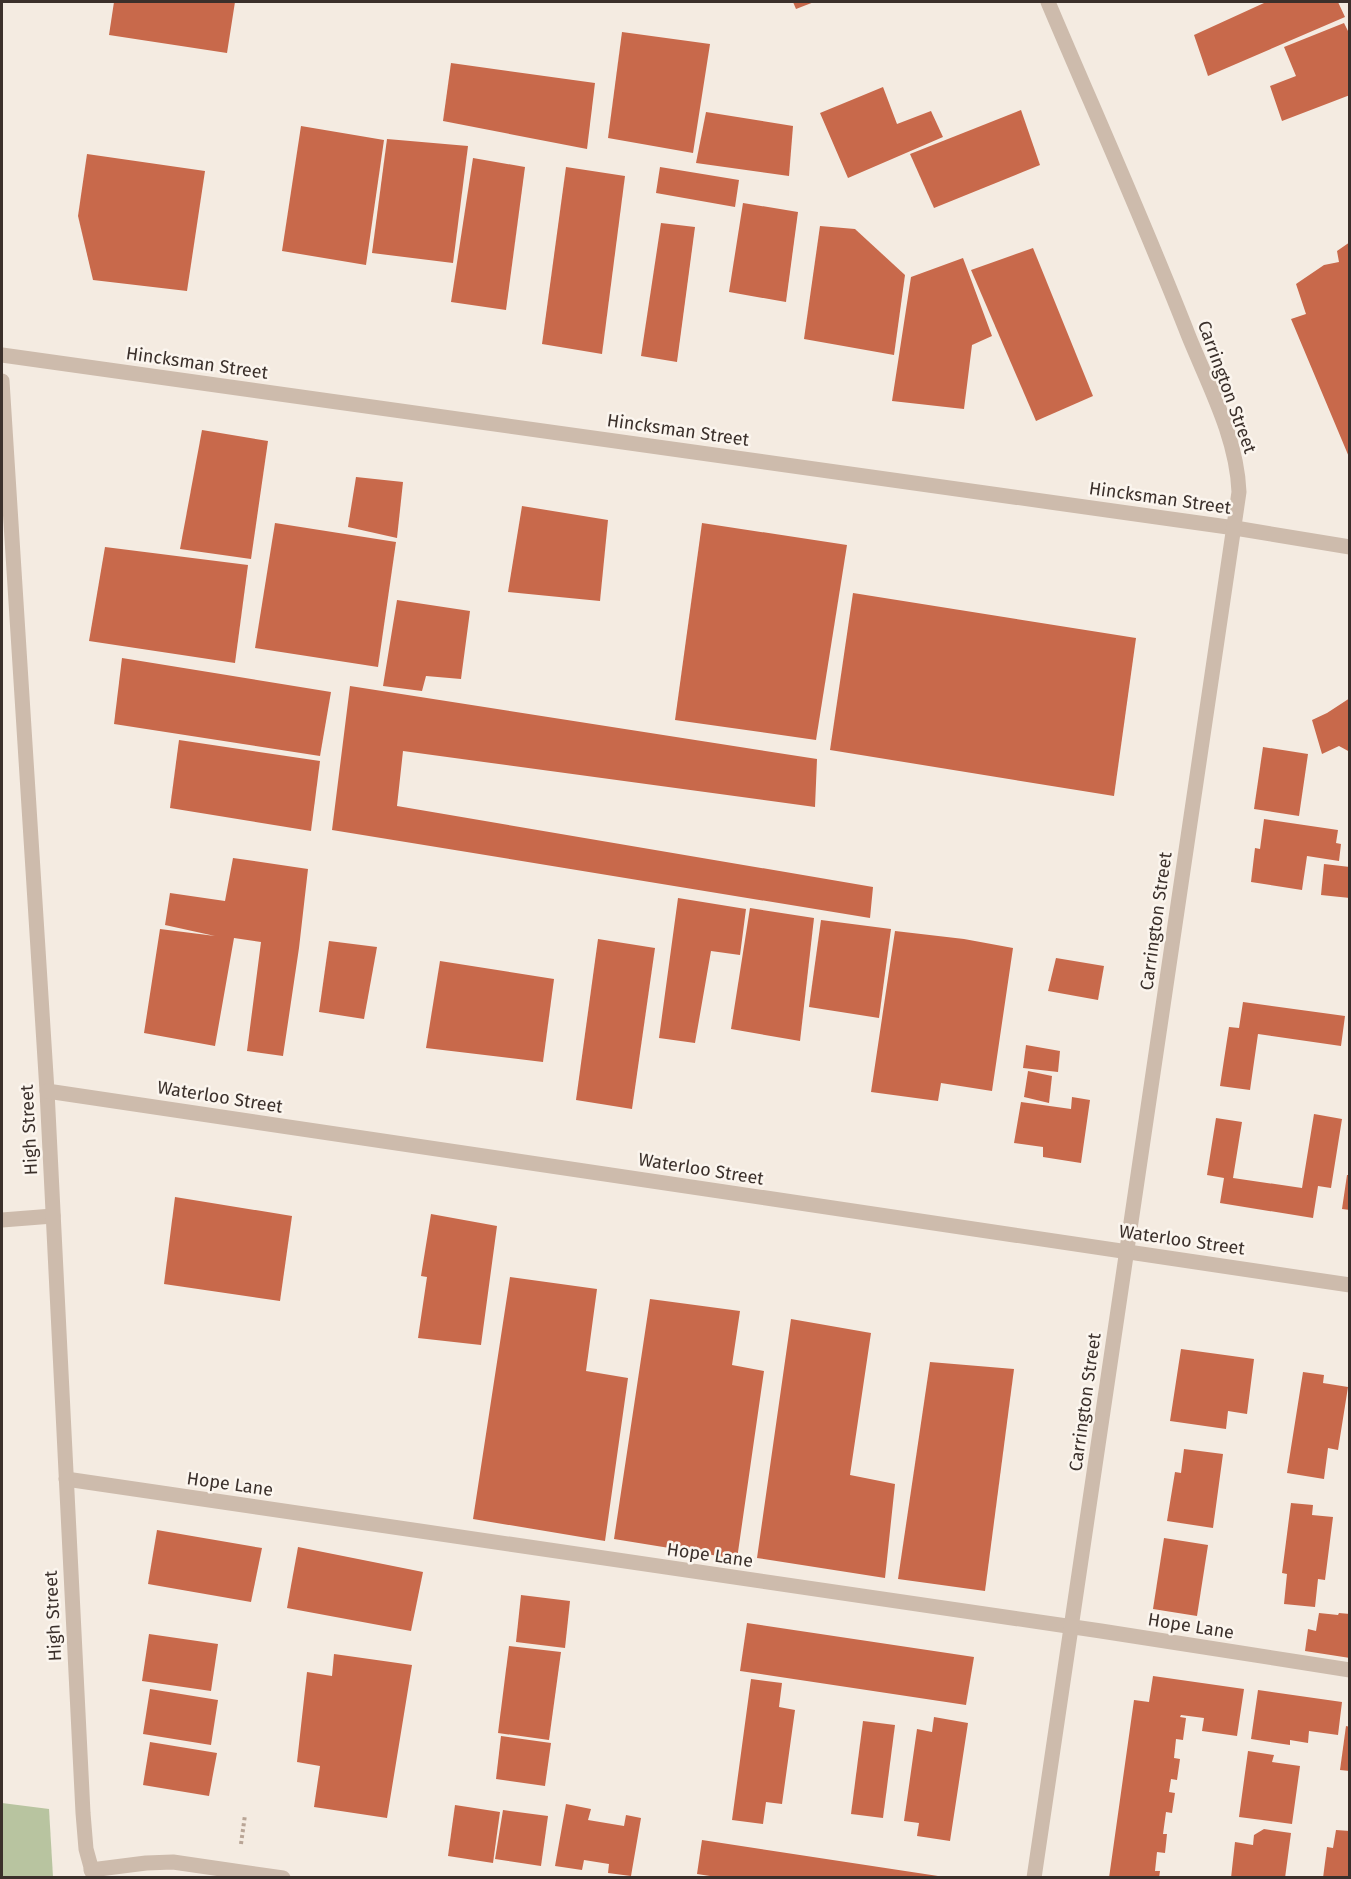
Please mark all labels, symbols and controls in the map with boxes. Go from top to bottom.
street label: Carrington Street [1193,318,1261,457]
street label: Hincksman Street [124,342,270,384]
street label: Hincksman Street [605,409,751,451]
street label: Hincksman Street [1087,477,1233,519]
street label: Carrington Street [1135,850,1177,992]
street label: Waterloo Street [156,1076,285,1118]
street label: High Street [16,1084,42,1176]
street label: Waterloo Street [637,1148,766,1190]
street label: Waterloo Street [1118,1220,1247,1260]
street label: Carrington Street [1064,1331,1106,1473]
street label: Hope Lane [185,1467,275,1501]
street label: Hope Lane [665,1538,755,1572]
street label: High Street [40,1570,66,1662]
street label: Hope Lane [1146,1608,1236,1644]

